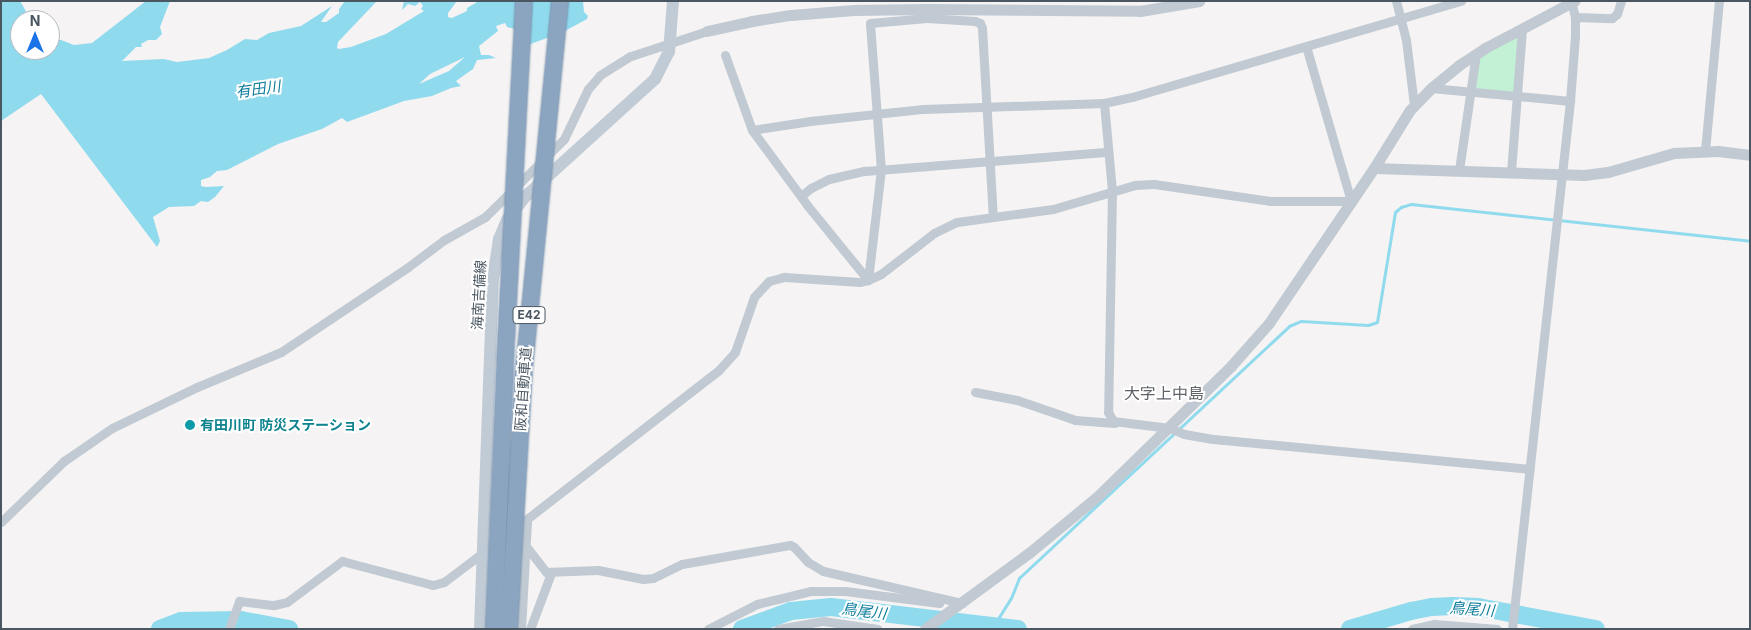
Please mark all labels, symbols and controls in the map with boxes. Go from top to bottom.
north arrow [10,10,60,60]
text: N [30,12,40,29]
water label: 有田川 [234,77,282,101]
street label: 海南吉備線 [469,260,489,330]
road number: E42 [512,306,546,324]
street label: 阪和自動車道 [512,347,534,431]
district label: 大字上中島 [1124,383,1204,403]
place label: 有田川町 防災ステーション [200,417,371,433]
marker: 有田川町 防災ステーション [184,419,196,431]
water label: 鳥尾川 [1449,598,1495,620]
water label: 鳥尾川 [841,599,887,623]

